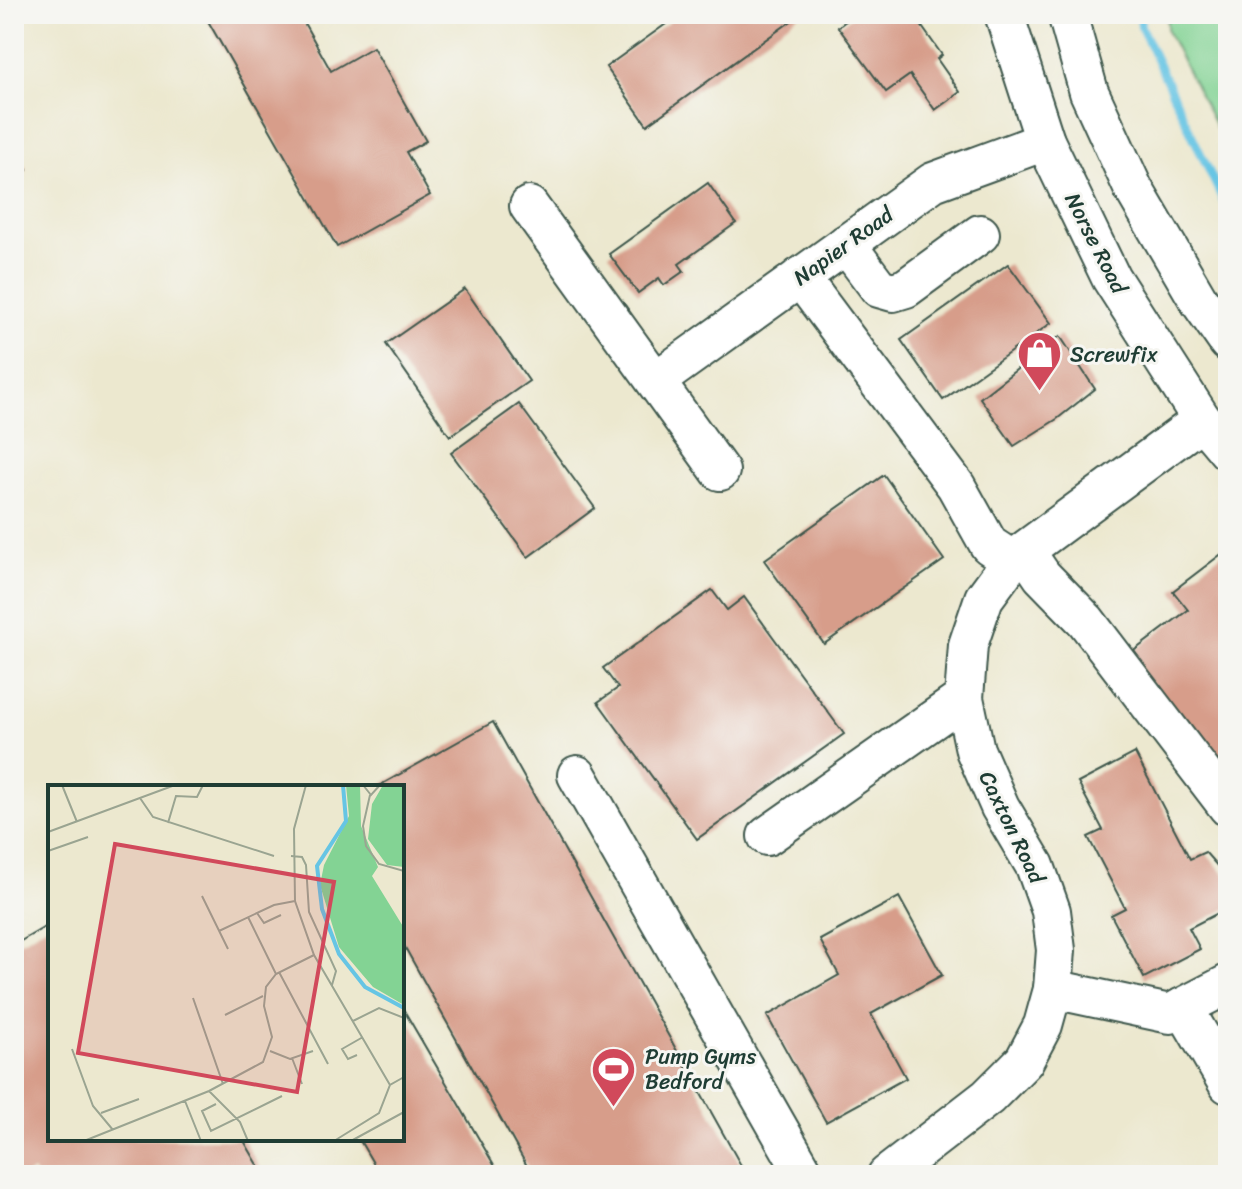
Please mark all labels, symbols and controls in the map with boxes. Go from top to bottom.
street label: Norse Road [1054,185,1139,302]
street label: Napier Road [784,195,903,296]
shop icon: Screwfix [1015,330,1063,393]
place label: Screwfix [1070,335,1159,374]
street label: Caxton Road [968,764,1057,891]
inset map [48,785,404,1141]
place label: Pump Gyms Bedford [645,1037,757,1101]
sports icon: Pump Gyms Bedford [590,1045,638,1108]

